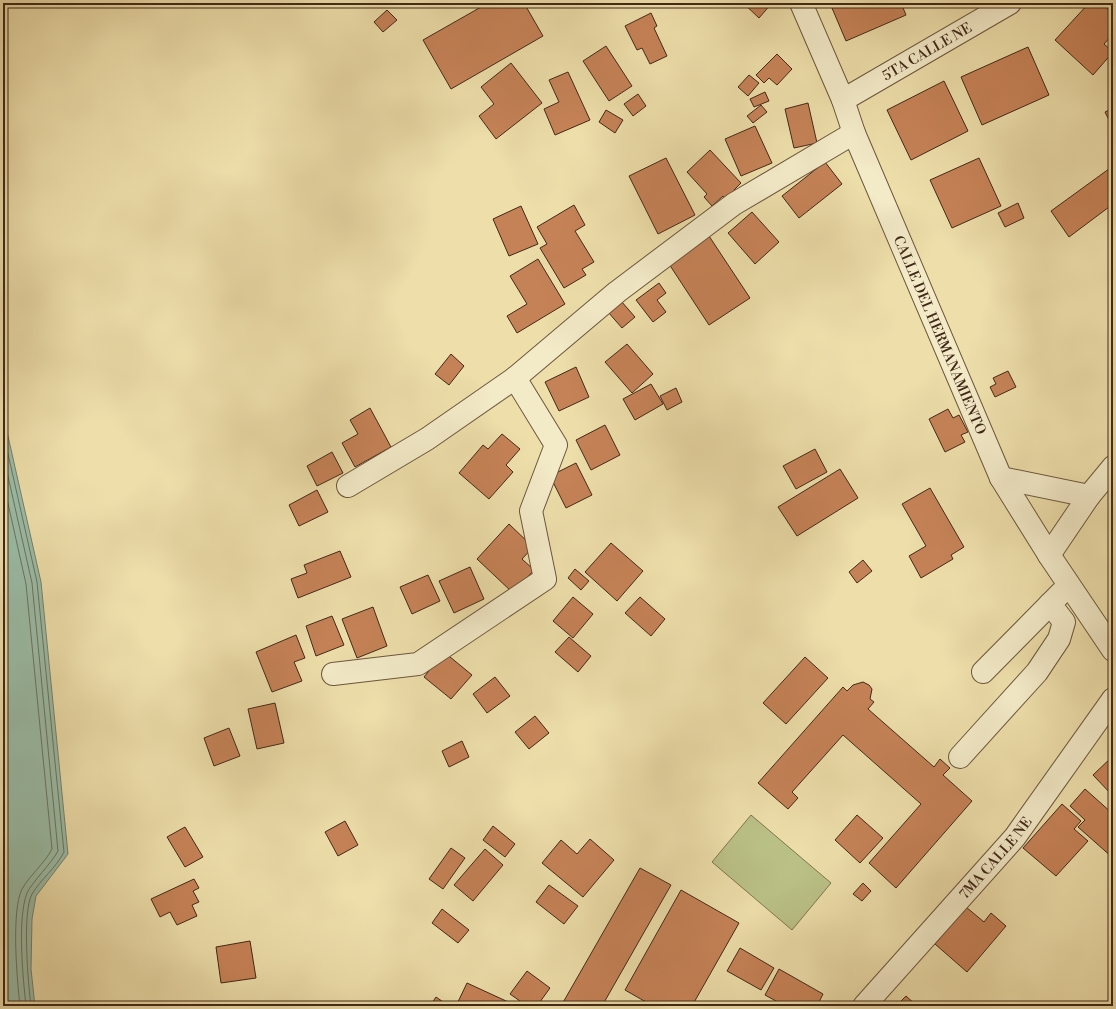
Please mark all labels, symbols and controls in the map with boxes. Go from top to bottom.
street label: 5TA CALLE NE [879,19,975,85]
street label: CALLE DEL HERMANAMIENTO [889,233,990,438]
street label: 7MA CALLE NE [956,814,1036,903]

